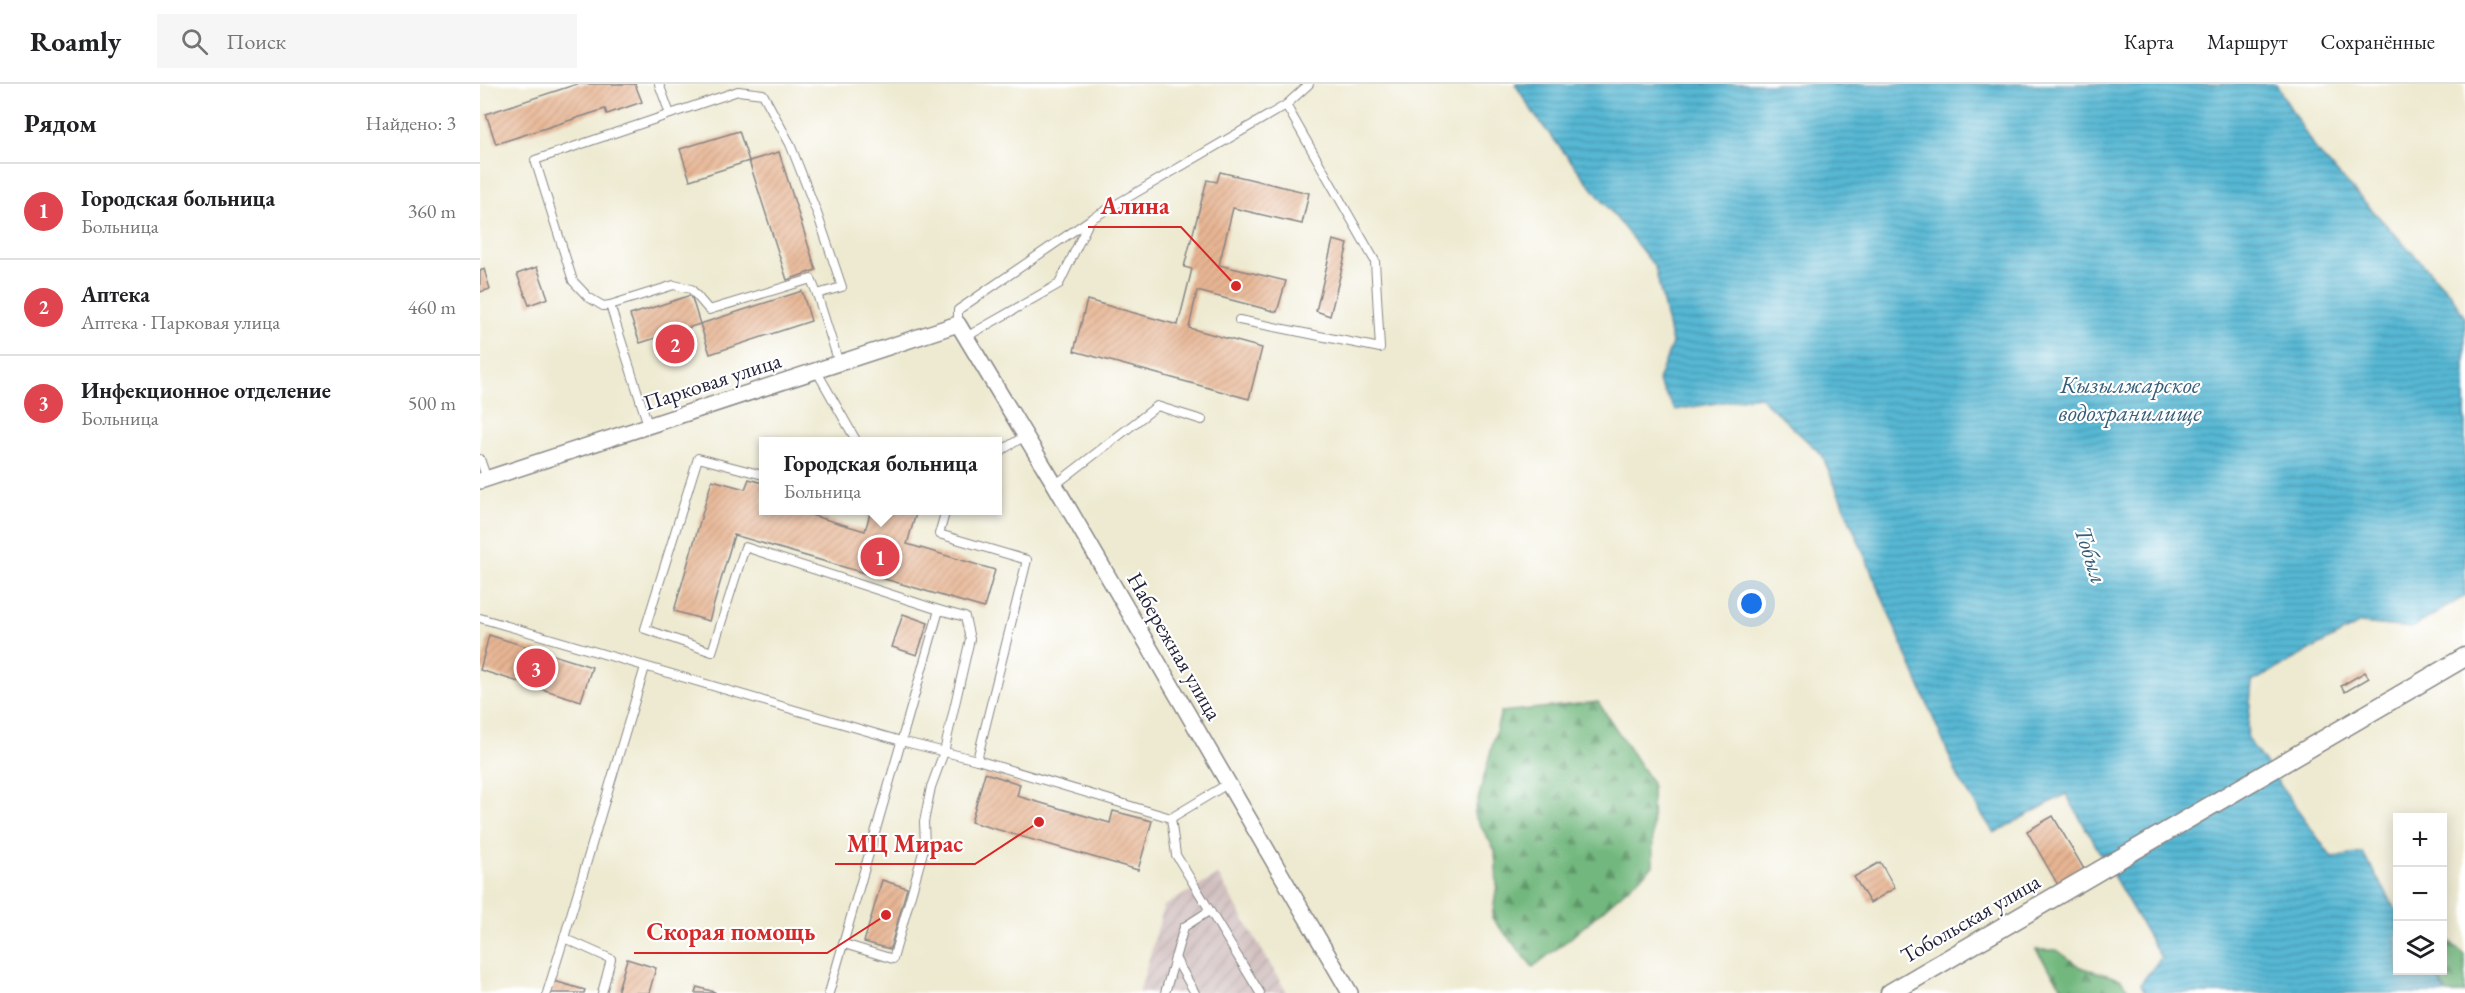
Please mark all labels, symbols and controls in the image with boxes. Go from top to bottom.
search box [157,14,577,68]
text: Roamly [30,23,121,59]
icon: search [178,25,211,58]
text: Поиск [226,27,286,56]
text: Карта [2124,28,2174,55]
text: Маршрут [2207,28,2288,55]
text: Сохранённые [2321,28,2435,55]
text: Рядом [24,106,97,140]
text: Найдено: 3 [365,110,456,136]
text: Городская больница [81,184,275,213]
callout: Алина [1088,185,1181,227]
text: Алина [1099,190,1170,221]
text: 1 [38,198,49,224]
text: 360 m [408,198,456,224]
text: Больница [81,213,159,239]
text: Аптека [81,280,150,309]
text: 2 [38,294,49,320]
text: 460 m [408,294,456,320]
text: Аптека · Парковая улица [81,309,280,335]
pin: 2 [656,322,694,366]
street label: Парковая улица [640,346,785,417]
water label: Кызылжарское водохранилище [2059,369,2202,428]
text: Инфекционное отделение [81,376,331,405]
text: 3 [38,390,49,416]
text: 500 m [408,390,456,416]
text: Больница [81,405,159,431]
popup [759,437,1002,515]
text: Городская больница [783,449,978,478]
text: Больница [783,478,861,504]
water label: Тобыл [2068,522,2115,588]
pin: 1 [860,534,900,580]
street label: Набережная улица [1120,567,1229,726]
your location [1737,589,1766,618]
pin: 3 [516,646,556,690]
map controls [2393,813,2447,975]
button: + [2393,813,2447,867]
callout: МЦ Мирас [835,822,975,864]
text: МЦ Мирас [847,828,963,859]
street label: Тобольская улица [1895,867,2046,970]
button: − [2393,867,2447,921]
callout: Скорая помощь [634,911,827,953]
text: Скорая помощь [647,916,815,947]
button: layers [2393,921,2447,975]

